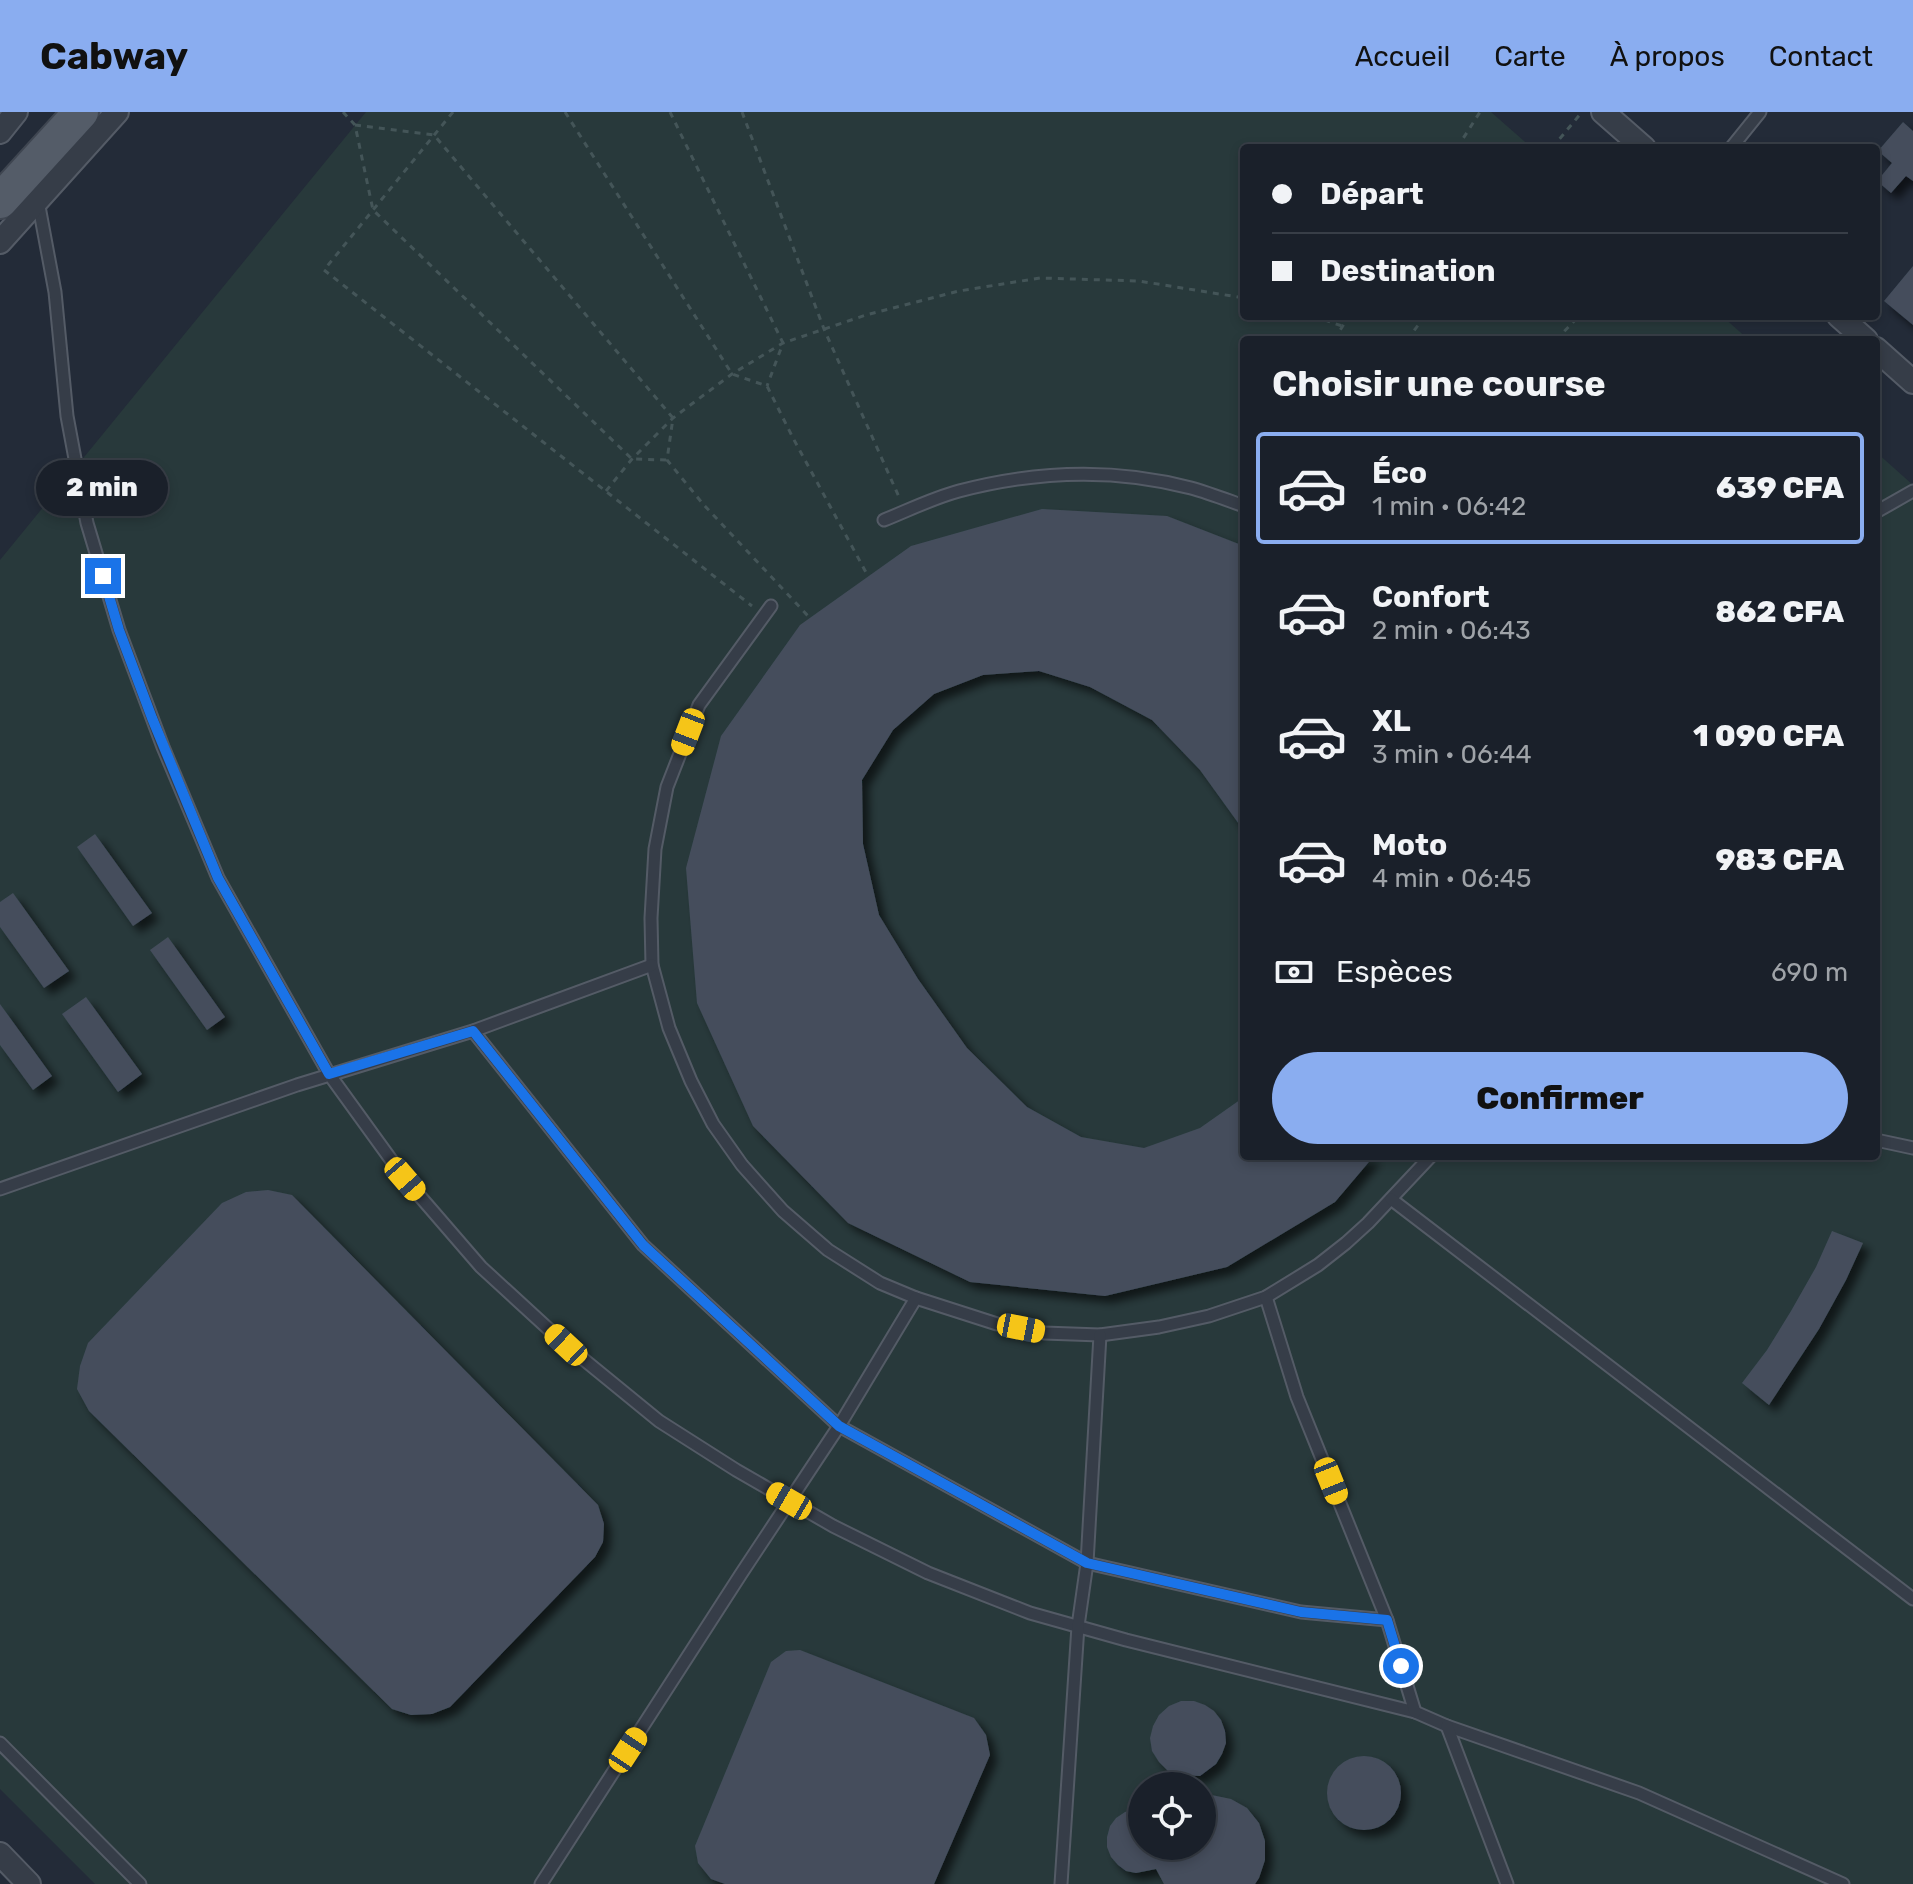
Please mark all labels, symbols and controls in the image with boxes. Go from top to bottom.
text: Cabway [40,33,188,79]
text: Accueil [1355,40,1450,73]
text: Carte [1494,40,1566,73]
text: À propos [1610,40,1725,73]
text: Contact [1769,40,1873,73]
text: Départ [1320,176,1424,212]
text: Destination [1320,253,1495,289]
text: Choisir une course [1272,362,1606,405]
icon: car [1276,452,1348,524]
text: Éco [1372,455,1427,491]
callout: 2 min [37,460,169,516]
text: 639 CFA [1716,470,1844,506]
text: 2 min [66,472,138,503]
text: 1 min · 06:42 [1372,491,1526,522]
route end [85,558,121,594]
icon: car [1276,576,1348,648]
text: Confort [1372,579,1490,615]
text: 862 CFA [1715,594,1844,630]
text: 2 min · 06:43 [1372,615,1531,646]
icon: car [1276,700,1348,772]
text: XL [1372,703,1411,739]
car [668,705,708,759]
text: 1 090 CFA [1693,718,1844,754]
text: 3 min · 06:44 [1372,739,1532,770]
icon: car [1276,824,1348,896]
text: Moto [1372,827,1447,863]
text: 983 CFA [1715,842,1844,878]
text: 4 min · 06:45 [1372,863,1531,894]
icon: cash [1272,950,1316,994]
text: Espèces [1336,954,1453,990]
text: 690 m [1771,957,1848,988]
button: Confirmer [1272,1052,1848,1144]
car [380,1153,430,1205]
car [995,1312,1047,1344]
car [540,1320,592,1370]
car [1311,1454,1351,1508]
car [762,1479,816,1523]
route start [1383,1648,1419,1684]
car [605,1723,651,1777]
map controls [1128,1772,1216,1860]
button: locate [1128,1772,1216,1860]

